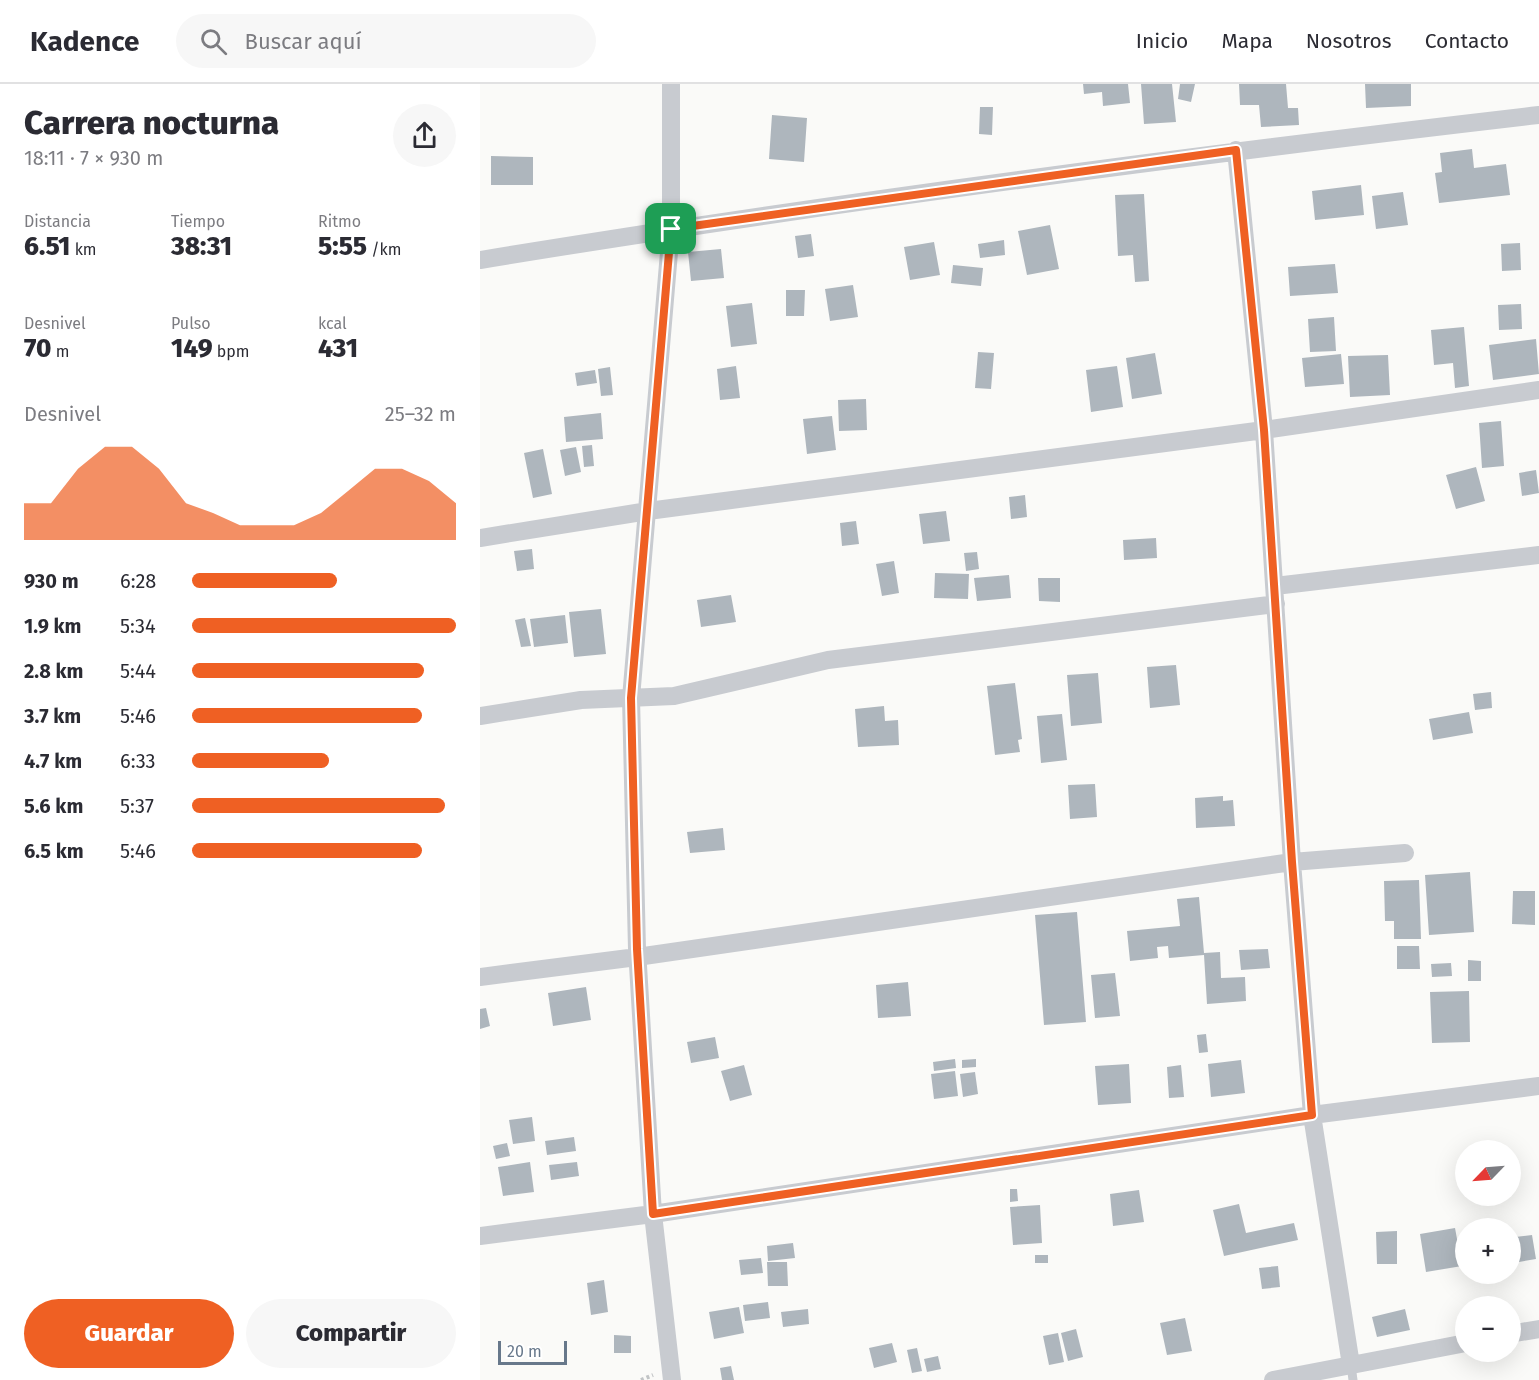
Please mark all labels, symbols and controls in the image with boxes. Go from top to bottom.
search box [176,14,596,68]
text: Kadence [30,25,140,58]
icon: search [197,25,230,58]
text: Buscar aquí [245,28,362,55]
text: Inicio [1136,28,1188,54]
text: Mapa [1221,28,1273,54]
text: Nosotros [1306,28,1392,54]
text: Contacto [1425,28,1509,54]
text: Carrera nocturna [24,103,279,143]
button: share [393,104,456,167]
text: 18:11 · 7 × 930 m [24,146,163,170]
pin [645,203,696,254]
text: Distancia [24,212,91,231]
text: Tiempo [171,212,225,231]
text: Ritmo [318,212,361,231]
icon: arrive [654,212,687,245]
text: 6.51 [24,231,70,262]
text: 38:31 [171,231,232,262]
text: 5:55 [318,231,367,262]
text: km [70,240,97,259]
text: /km [367,240,401,259]
text: Desnivel [24,314,86,333]
text: Pulso [171,314,211,333]
text: kcal [318,314,347,333]
text: 70 [24,333,52,364]
text: 149 [171,333,213,364]
text: 431 [318,333,358,364]
text: m [52,342,70,361]
text: bpm [213,342,250,361]
text: Desnivel [24,402,101,426]
text: 25–32 m [385,402,456,426]
text: 930 m [24,569,79,593]
text: 6:28 [120,569,156,593]
text: 1.9 km [24,614,82,638]
text: 5:34 [120,614,156,638]
text: 2.8 km [24,659,83,683]
text: 5:44 [120,659,156,683]
text: 3.7 km [24,704,81,728]
text: 5:46 [120,704,156,728]
text: 4.7 km [24,749,82,773]
text: 6:33 [120,749,156,773]
text: 5.6 km [24,794,83,818]
text: 5:37 [120,794,154,818]
text: 6.5 km [24,839,84,863]
text: 5:46 [120,839,156,863]
north arrow [1455,1140,1521,1206]
map controls [1455,1140,1521,1362]
button: + [1455,1218,1521,1284]
button: − [1455,1296,1521,1362]
button: Guardar [24,1299,234,1368]
button: Compartir [246,1299,456,1368]
scale bar [498,1338,567,1366]
text: 20 m [507,1342,542,1361]

